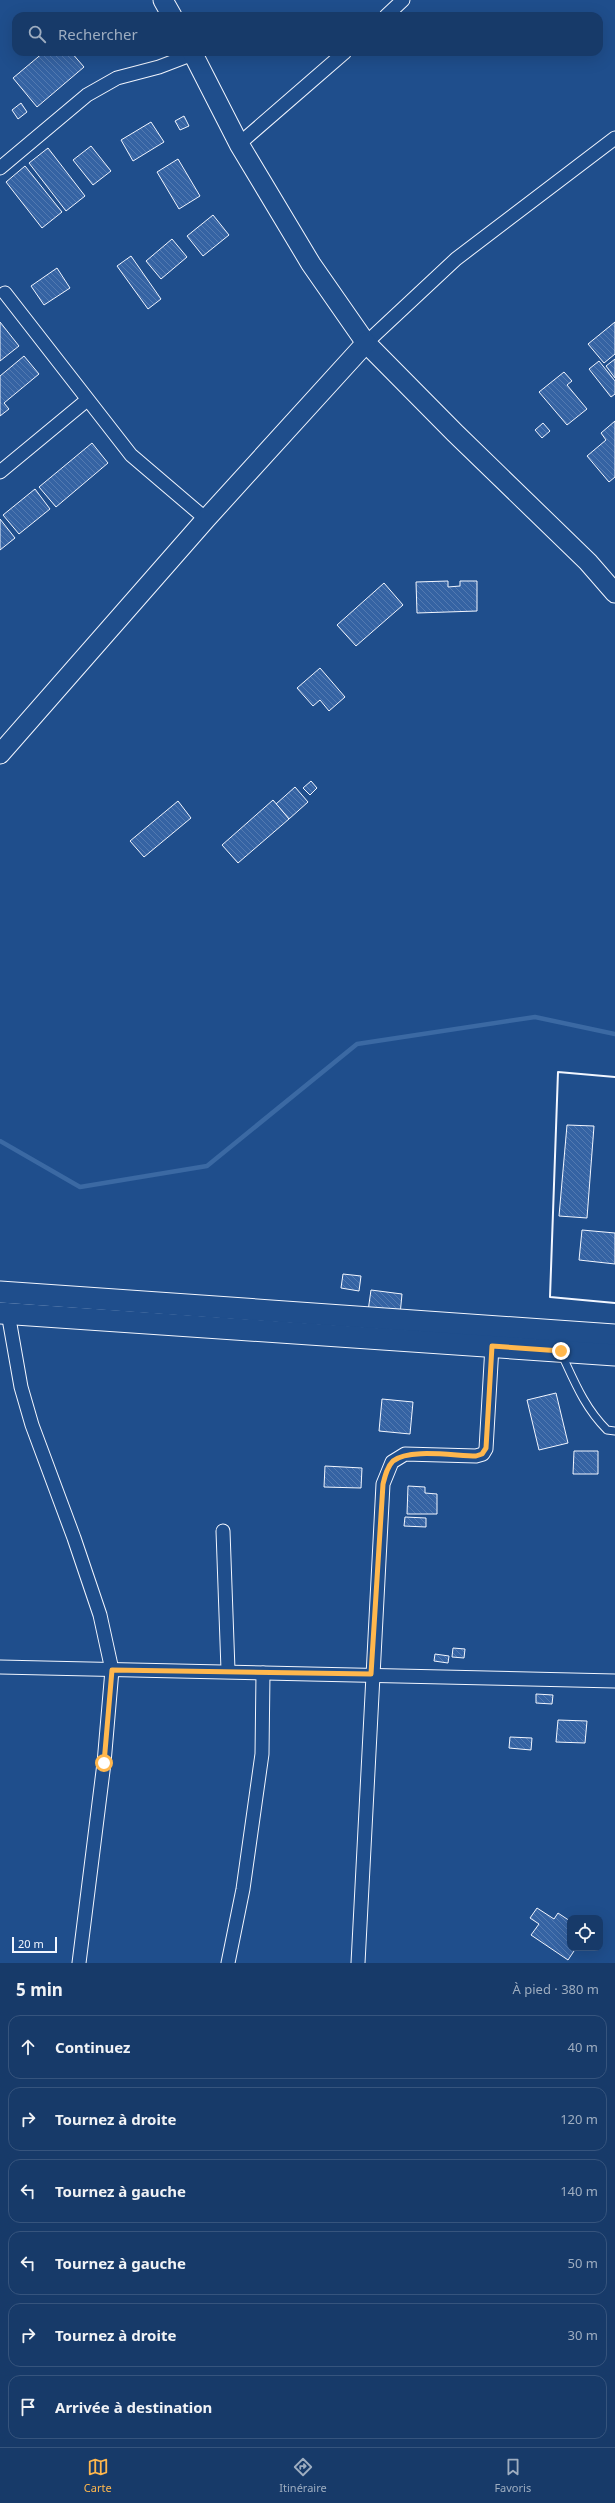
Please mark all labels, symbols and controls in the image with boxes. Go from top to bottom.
search box [12,12,603,56]
icon: search [26,23,48,45]
text: Rechercher [58,24,138,44]
route end [552,1342,570,1360]
route start [95,1754,113,1772]
map controls [567,1915,603,1951]
button: locate [567,1915,603,1951]
scale bar [12,1935,57,1954]
text: 20 m [18,1936,44,1951]
text: 5 min [16,1978,63,2001]
text: À pied · 380 m [513,1980,599,1998]
icon: ahead [17,2036,39,2058]
text: Continuez [55,2037,130,2057]
text: 40 m [568,2038,598,2056]
icon: right [17,2108,39,2130]
text: Tournez à droite [55,2109,176,2129]
text: 120 m [560,2110,598,2128]
icon: left [17,2180,39,2202]
text: Tournez à gauche [55,2181,186,2201]
text: 140 m [560,2182,598,2200]
icon: left [17,2252,39,2274]
text: Tournez à gauche [55,2253,186,2273]
text: 50 m [568,2254,598,2272]
icon: right [17,2324,39,2346]
text: Tournez à droite [55,2325,176,2345]
text: 30 m [568,2326,598,2344]
icon: arrive [17,2396,39,2418]
text: Arrivée à destination [55,2397,212,2417]
tab: Carte [84,2456,112,2495]
tab: Itinéraire [279,2456,327,2495]
tab: Favoris [494,2456,531,2495]

